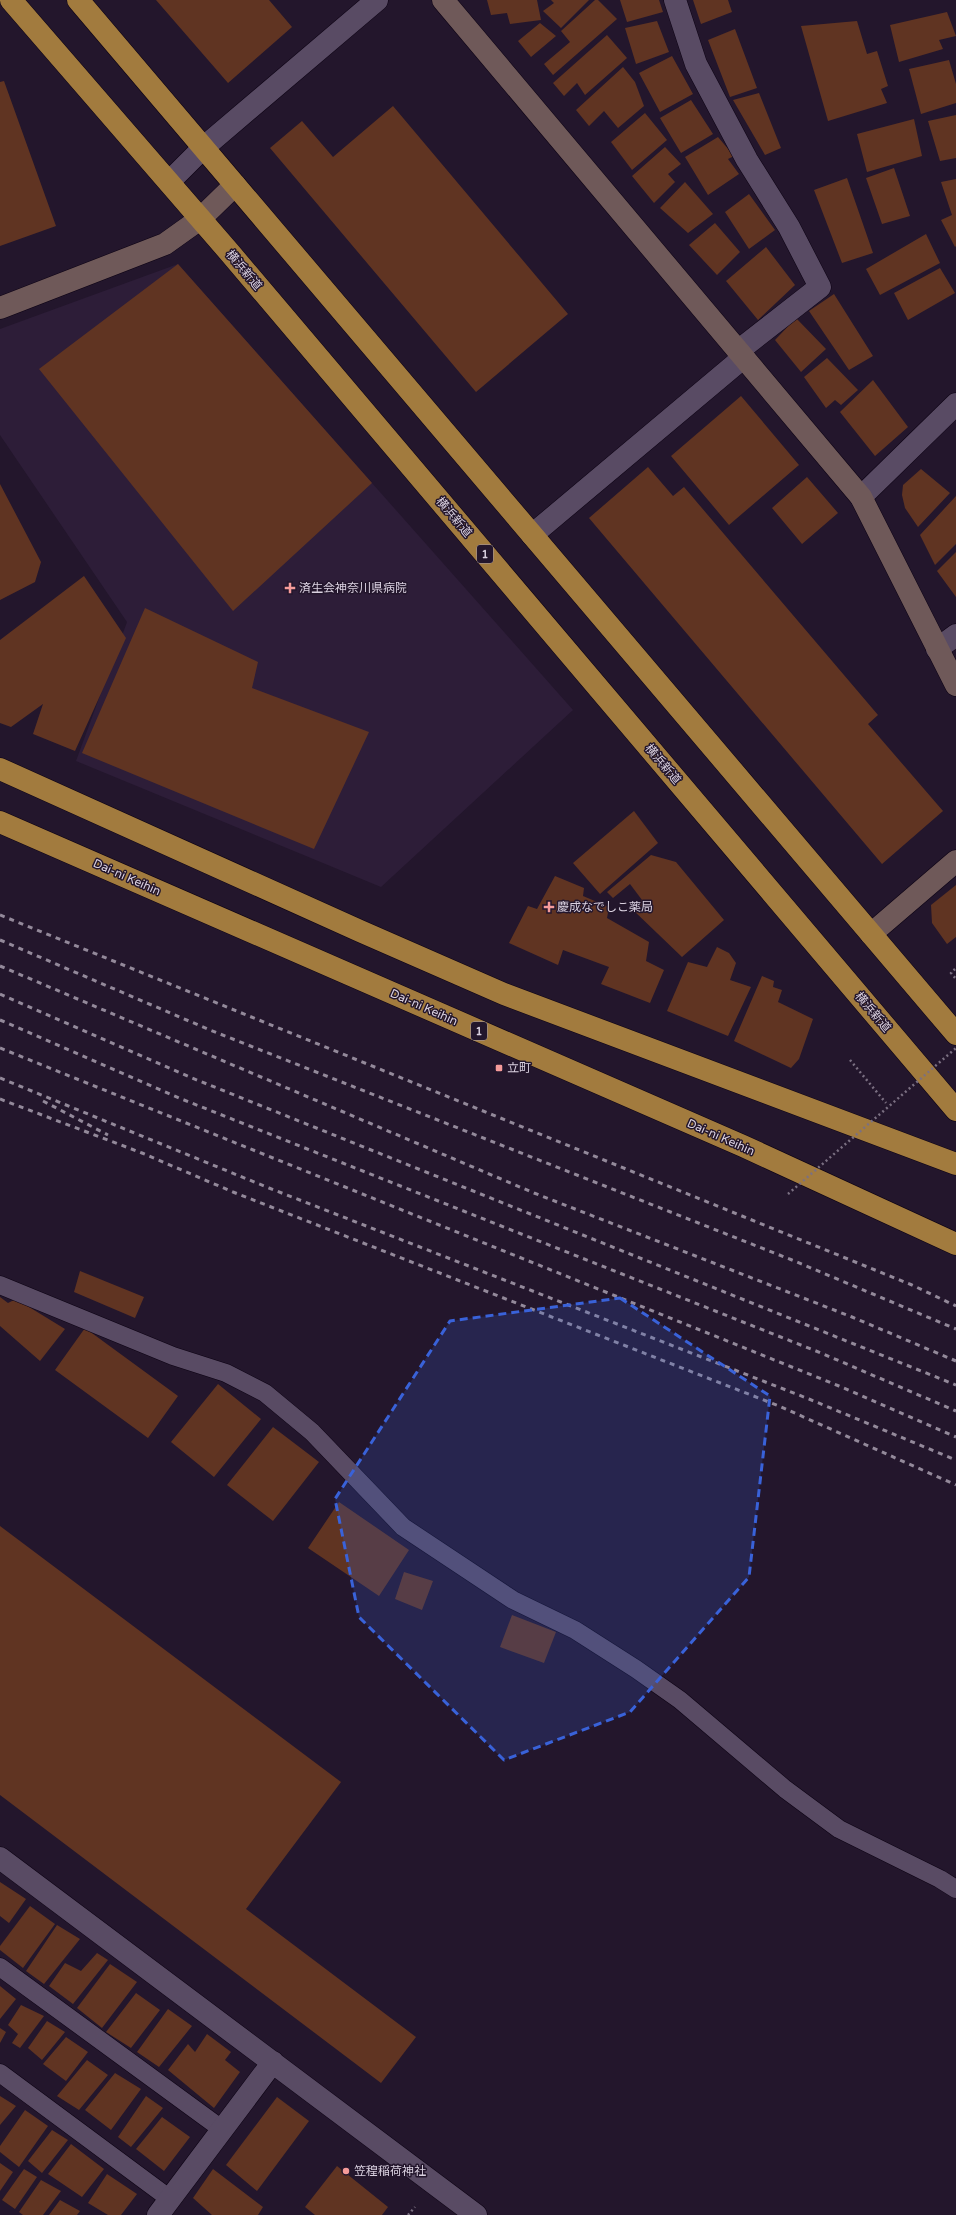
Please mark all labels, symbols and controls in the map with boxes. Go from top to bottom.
street label: 横浜新道 [223,247,265,293]
street label: 横浜新道 [433,494,475,540]
road number: 1 [477,545,493,563]
place label: 済生会神奈川県病院 [299,581,407,595]
marker: 済生会神奈川県病院 [284,582,296,594]
street label: 横浜新道 [642,741,684,787]
street label: Dai-ni Keihin [91,856,163,898]
place label: 慶成なでしこ薬局 [557,900,653,914]
marker: 慶成なでしこ薬局 [544,902,554,912]
street label: Dai-ni Keihin [388,986,460,1028]
street label: 横浜新道 [852,989,894,1035]
road number: 1 [471,1022,487,1040]
place label: 立町 [507,1061,531,1075]
marker: 立町 [494,1063,504,1073]
street label: Dai-ni Keihin [685,1116,757,1158]
place label: 笠䅣稲荷神社 [354,2164,426,2178]
marker: 笠䅣稲荷神社 [341,2166,351,2176]

